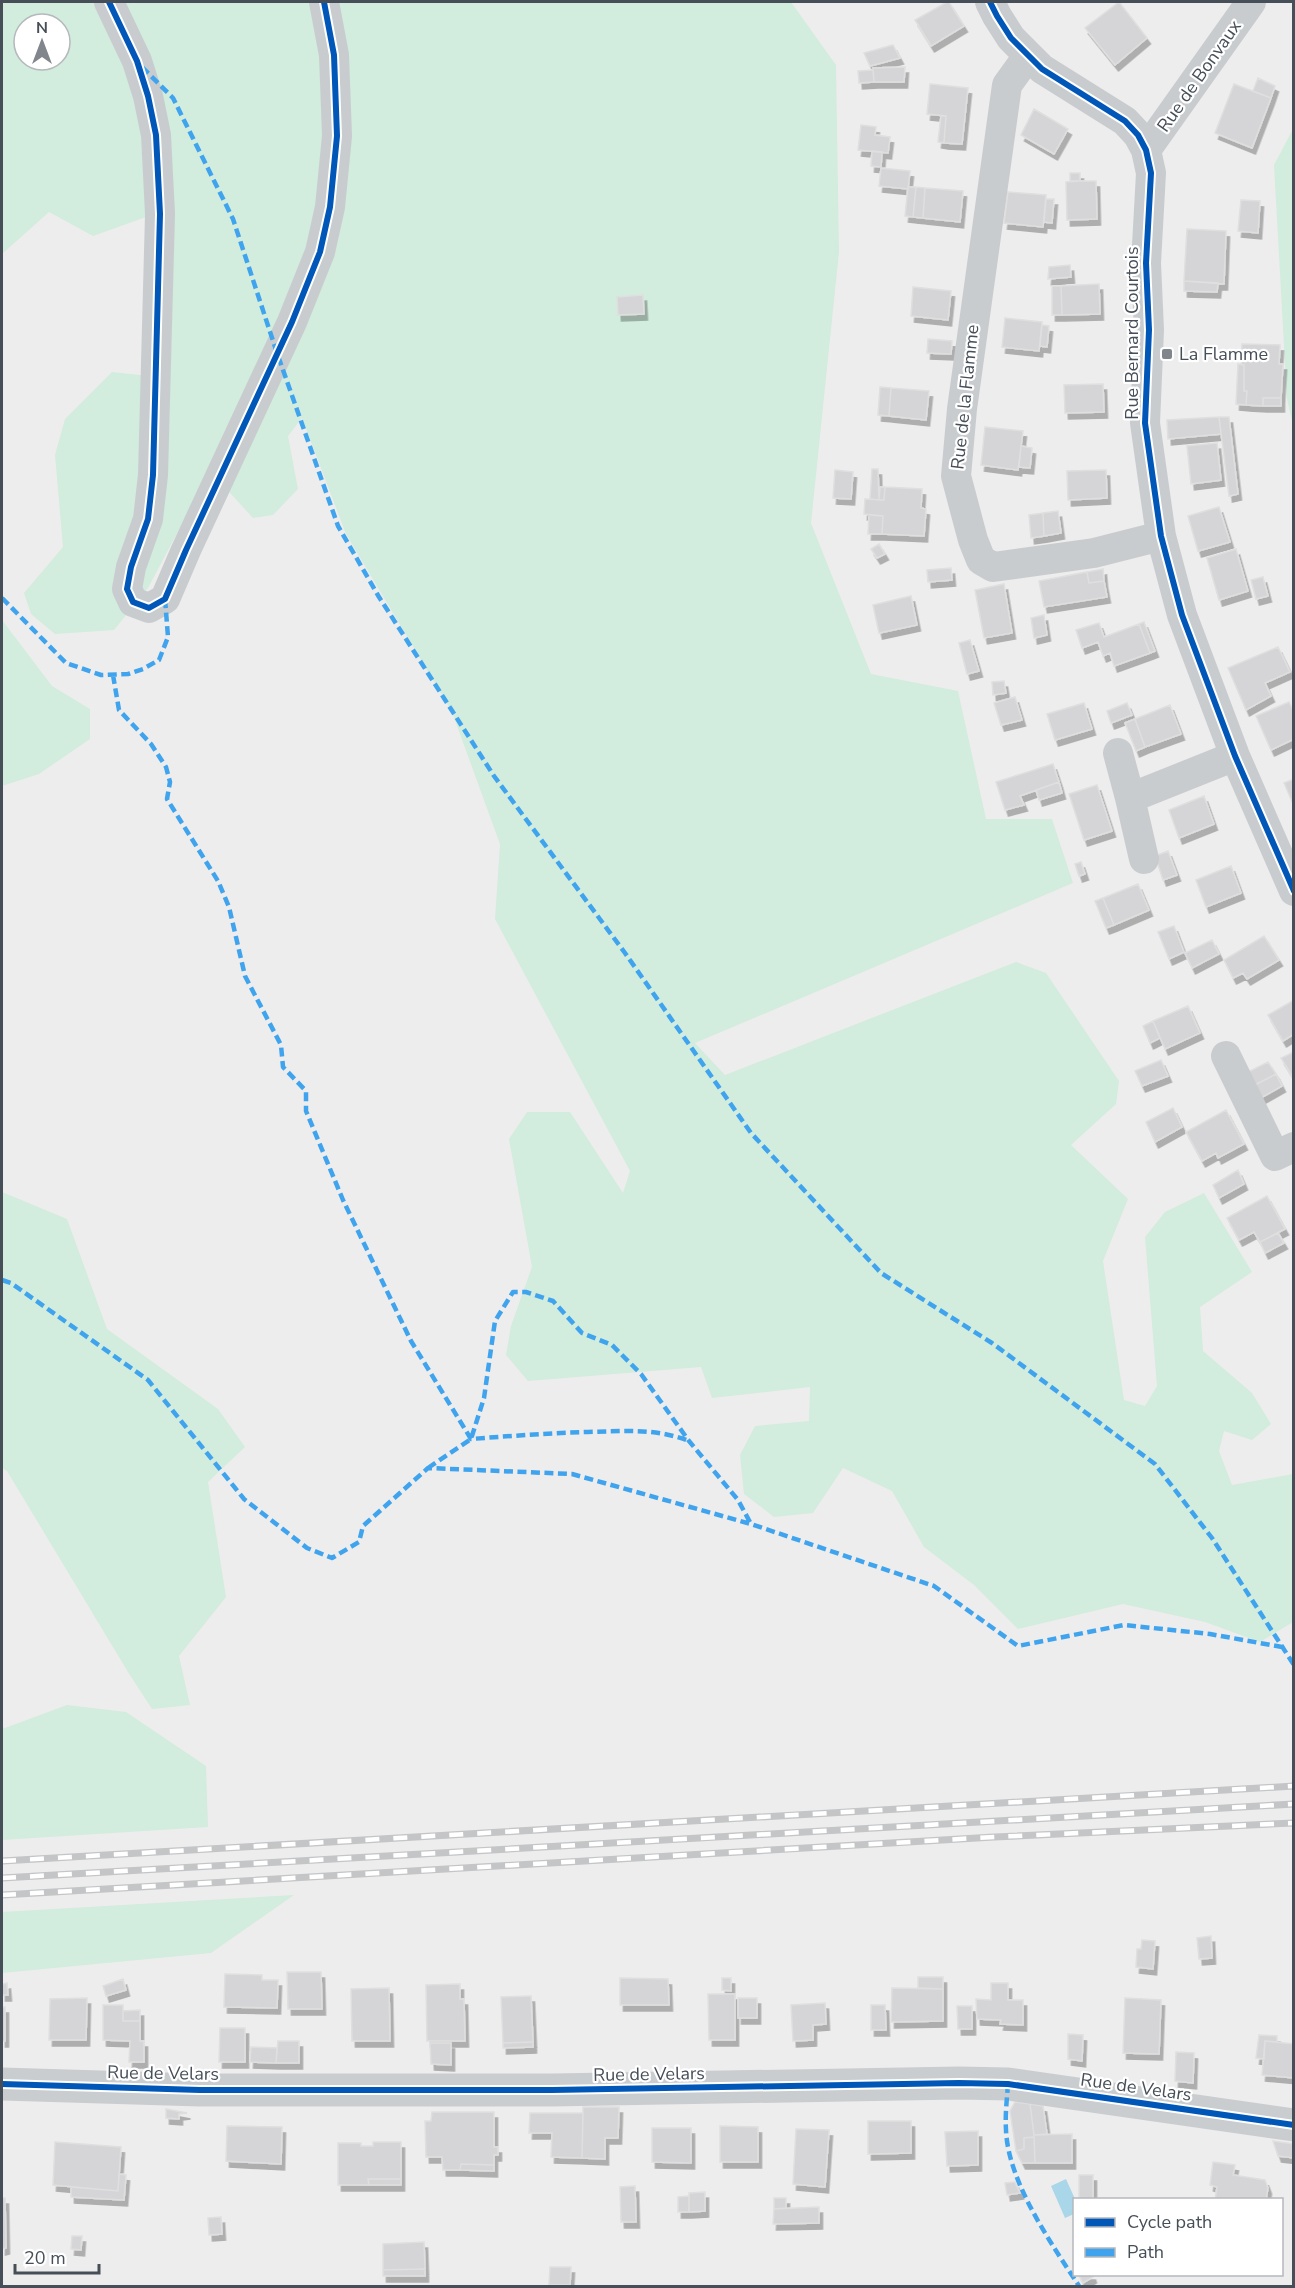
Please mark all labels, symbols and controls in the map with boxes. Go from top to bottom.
north arrow [12,12,72,72]
street label: Rue de Bonvaux [1151,15,1247,137]
text: N [36,17,48,39]
street label: Rue Bernard Courtois [1120,246,1144,420]
street label: Rue de la Flamme [945,323,985,471]
place label: La Flamme [1179,342,1268,366]
marker: La Flamme [1160,347,1174,361]
street label: Rue de Velars [107,2060,219,2086]
street label: Rue de Velars [593,2061,705,2087]
street label: Rue de Velars [1079,2067,1193,2107]
legend [1073,2198,1283,2276]
text: Cycle path [1127,2210,1212,2234]
scale bar [15,2237,99,2275]
text: Path [1127,2240,1164,2264]
text: 20 m [24,2246,66,2270]

